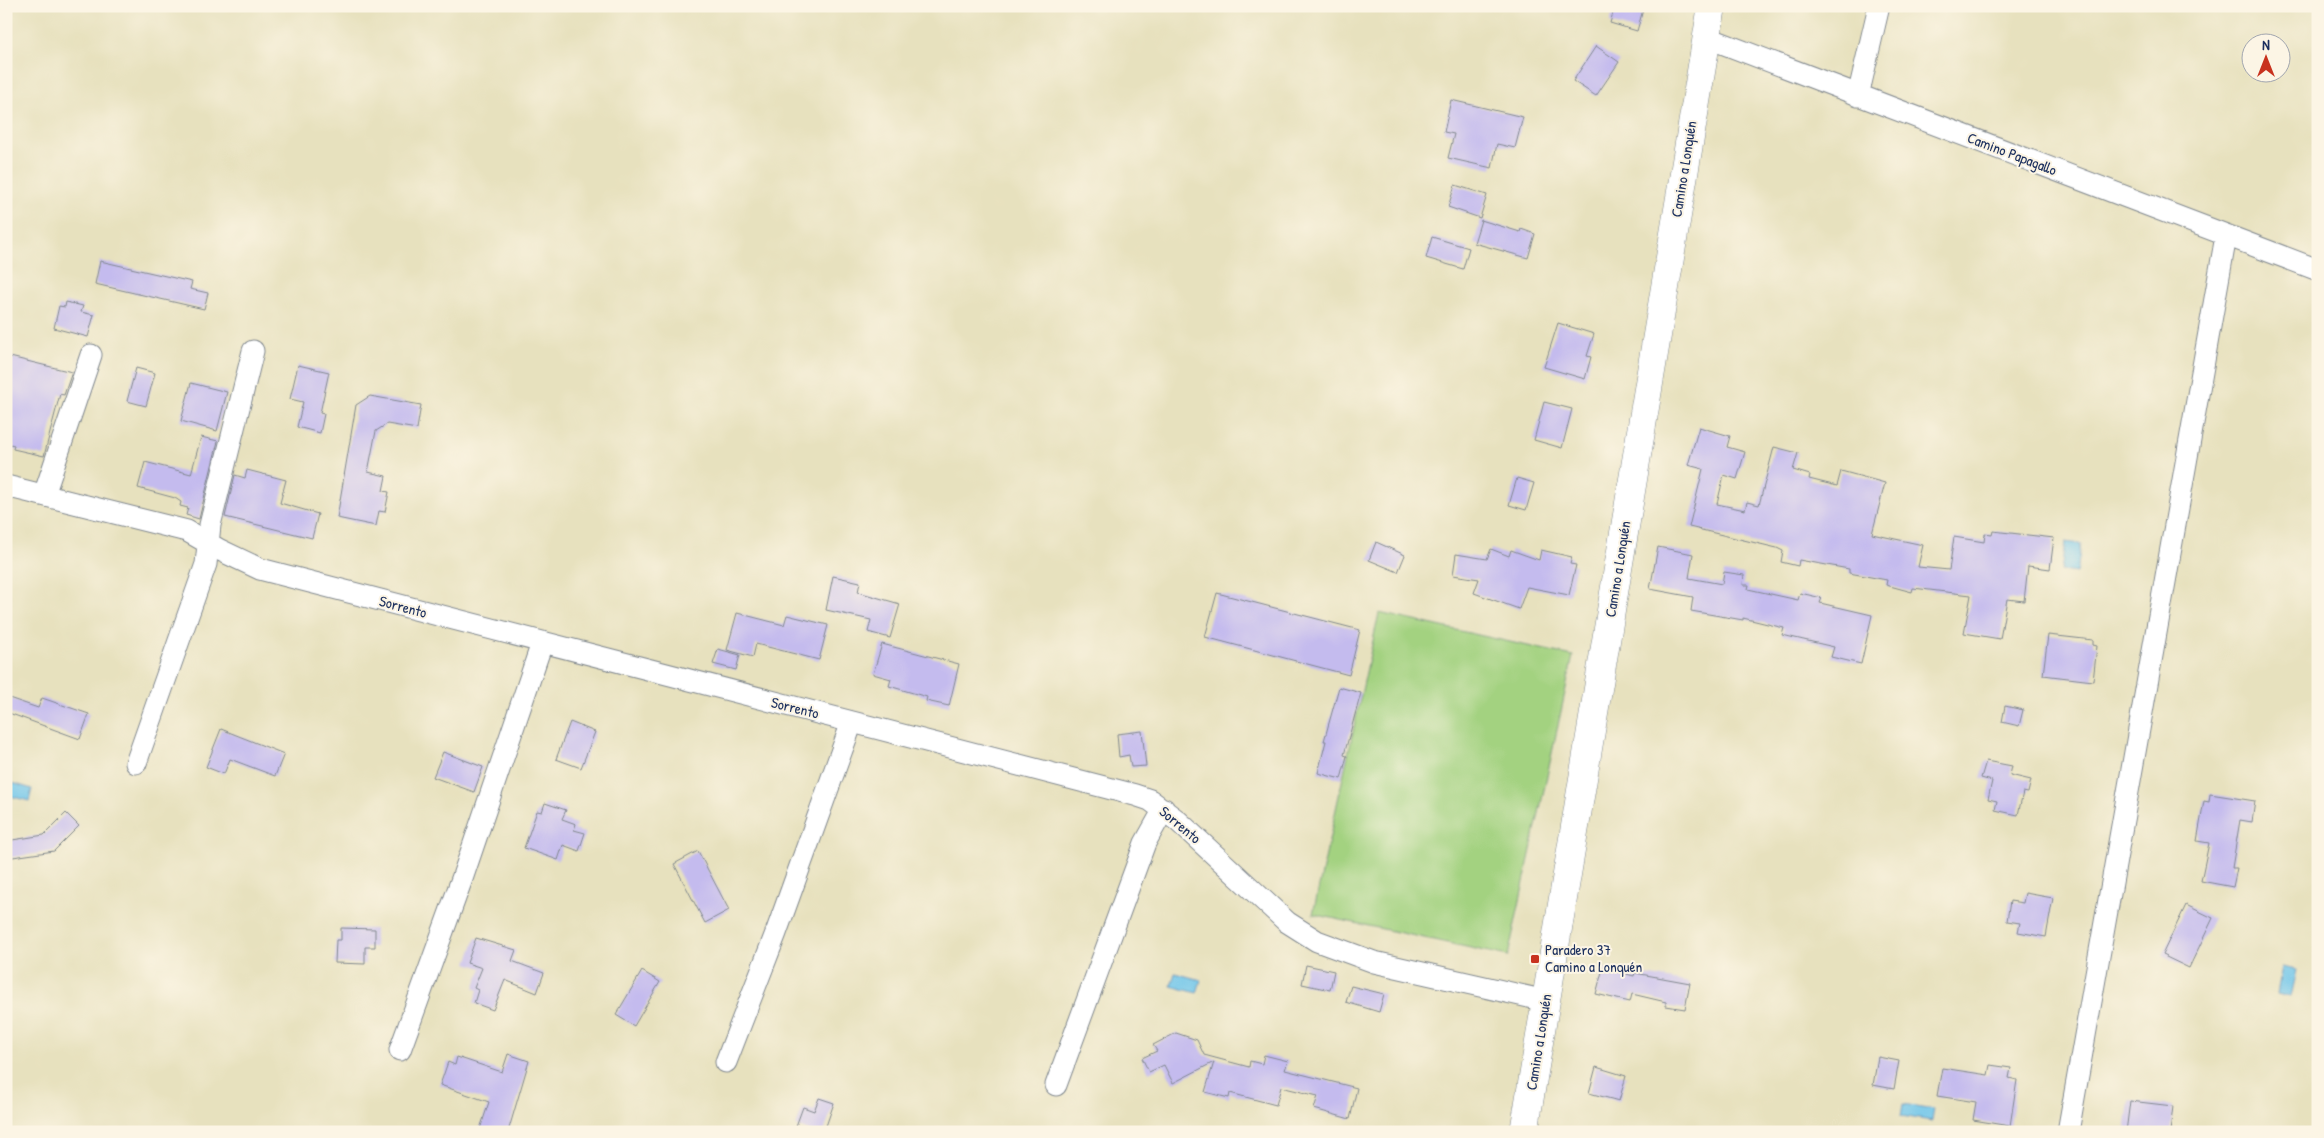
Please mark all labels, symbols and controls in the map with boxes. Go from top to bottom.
north arrow [2242,32,2292,82]
text: N [2262,35,2270,54]
street label: Camino a Lonquén [1666,119,1702,219]
street label: Camino Papagallo [1964,127,2060,180]
street label: Camino a Lonquén [1600,519,1636,619]
street label: Sorrento [377,590,429,623]
street label: Sorrento [769,691,821,724]
street label: Sorrento [1155,801,1206,848]
place label: Paradero 37 Camino a Lonquén [1545,939,1643,977]
marker: Paradero 37 Camino a Lonquén [1529,953,1541,965]
street label: Camino a Lonquén [1521,992,1557,1092]

